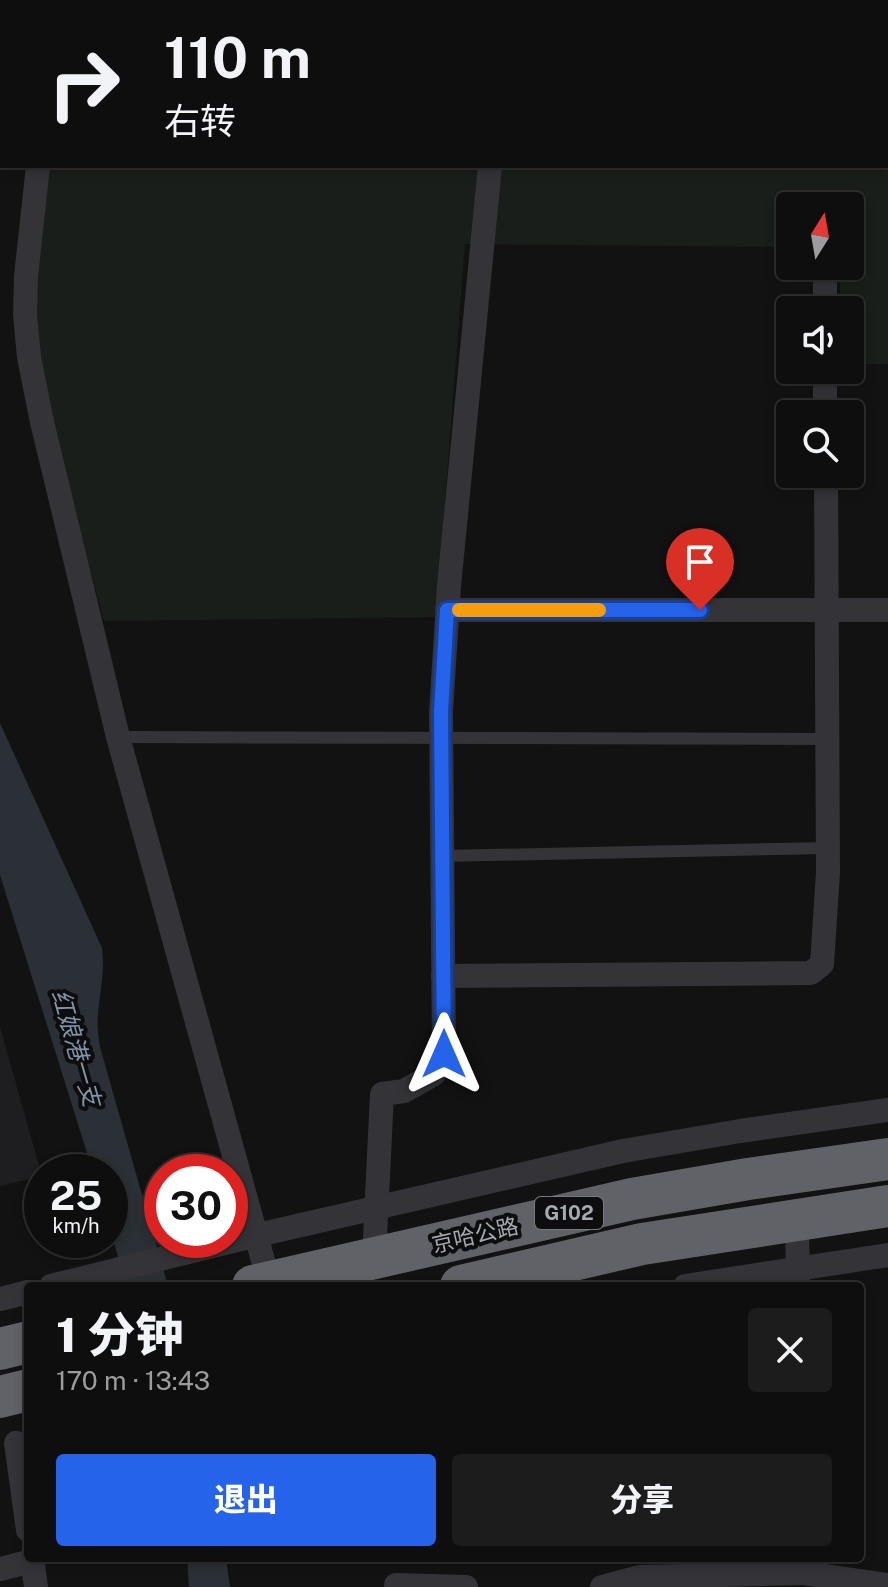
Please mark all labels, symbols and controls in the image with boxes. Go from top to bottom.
text: 110 m [164,25,311,91]
icon: right [32,32,136,136]
text: 右转 [164,100,236,142]
north arrow [776,192,864,280]
map controls [776,192,864,488]
button: sound [776,296,864,384]
button: search [776,400,864,488]
pin [666,528,734,610]
icon: arrive [678,540,722,584]
water label: 红娘港一支 [47,986,108,1112]
position arrow [402,1012,486,1096]
speed limit sign: 30 [144,1154,248,1258]
text: 25 [50,1172,102,1219]
road number: G102 [535,1197,603,1229]
street label: 京哈公路 [429,1212,521,1258]
text: km/h [52,1214,100,1238]
text: 1 分钟 [56,1306,184,1363]
button: close [748,1308,832,1392]
text: 170 m · 13:43 [56,1365,210,1396]
button: 退出 [56,1454,436,1546]
button: 分享 [452,1454,832,1546]

